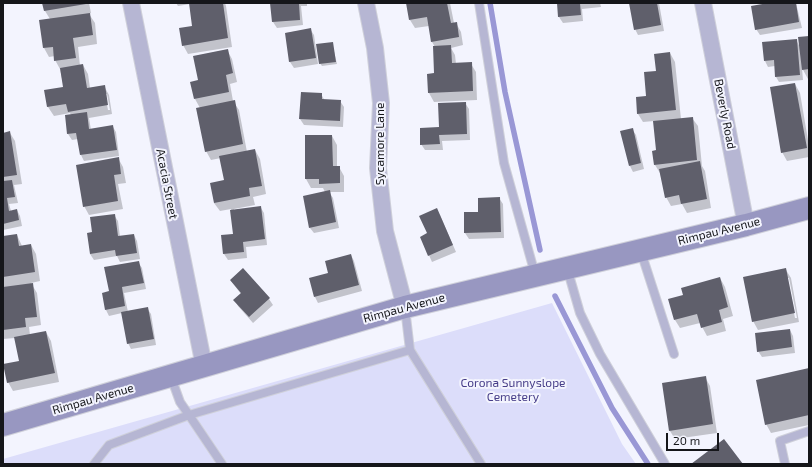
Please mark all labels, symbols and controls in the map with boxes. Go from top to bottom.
street label: Beverly Road [711,78,739,150]
street label: Sycamore Lane [373,103,387,185]
street label: Acacia Street [153,148,181,220]
street label: Rimpau Avenue [676,214,762,248]
street label: Rimpau Avenue [361,290,447,326]
park label: Corona Sunnyslope Cemetery [460,376,566,404]
street label: Rimpau Avenue [51,380,135,418]
scale bar [668,425,721,451]
text: 20 m [673,433,700,447]

